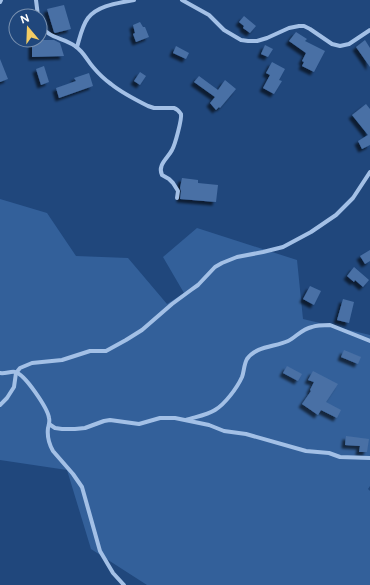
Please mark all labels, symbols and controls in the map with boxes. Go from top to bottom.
north arrow [8,8,48,48]
text: N [19,11,31,27]

